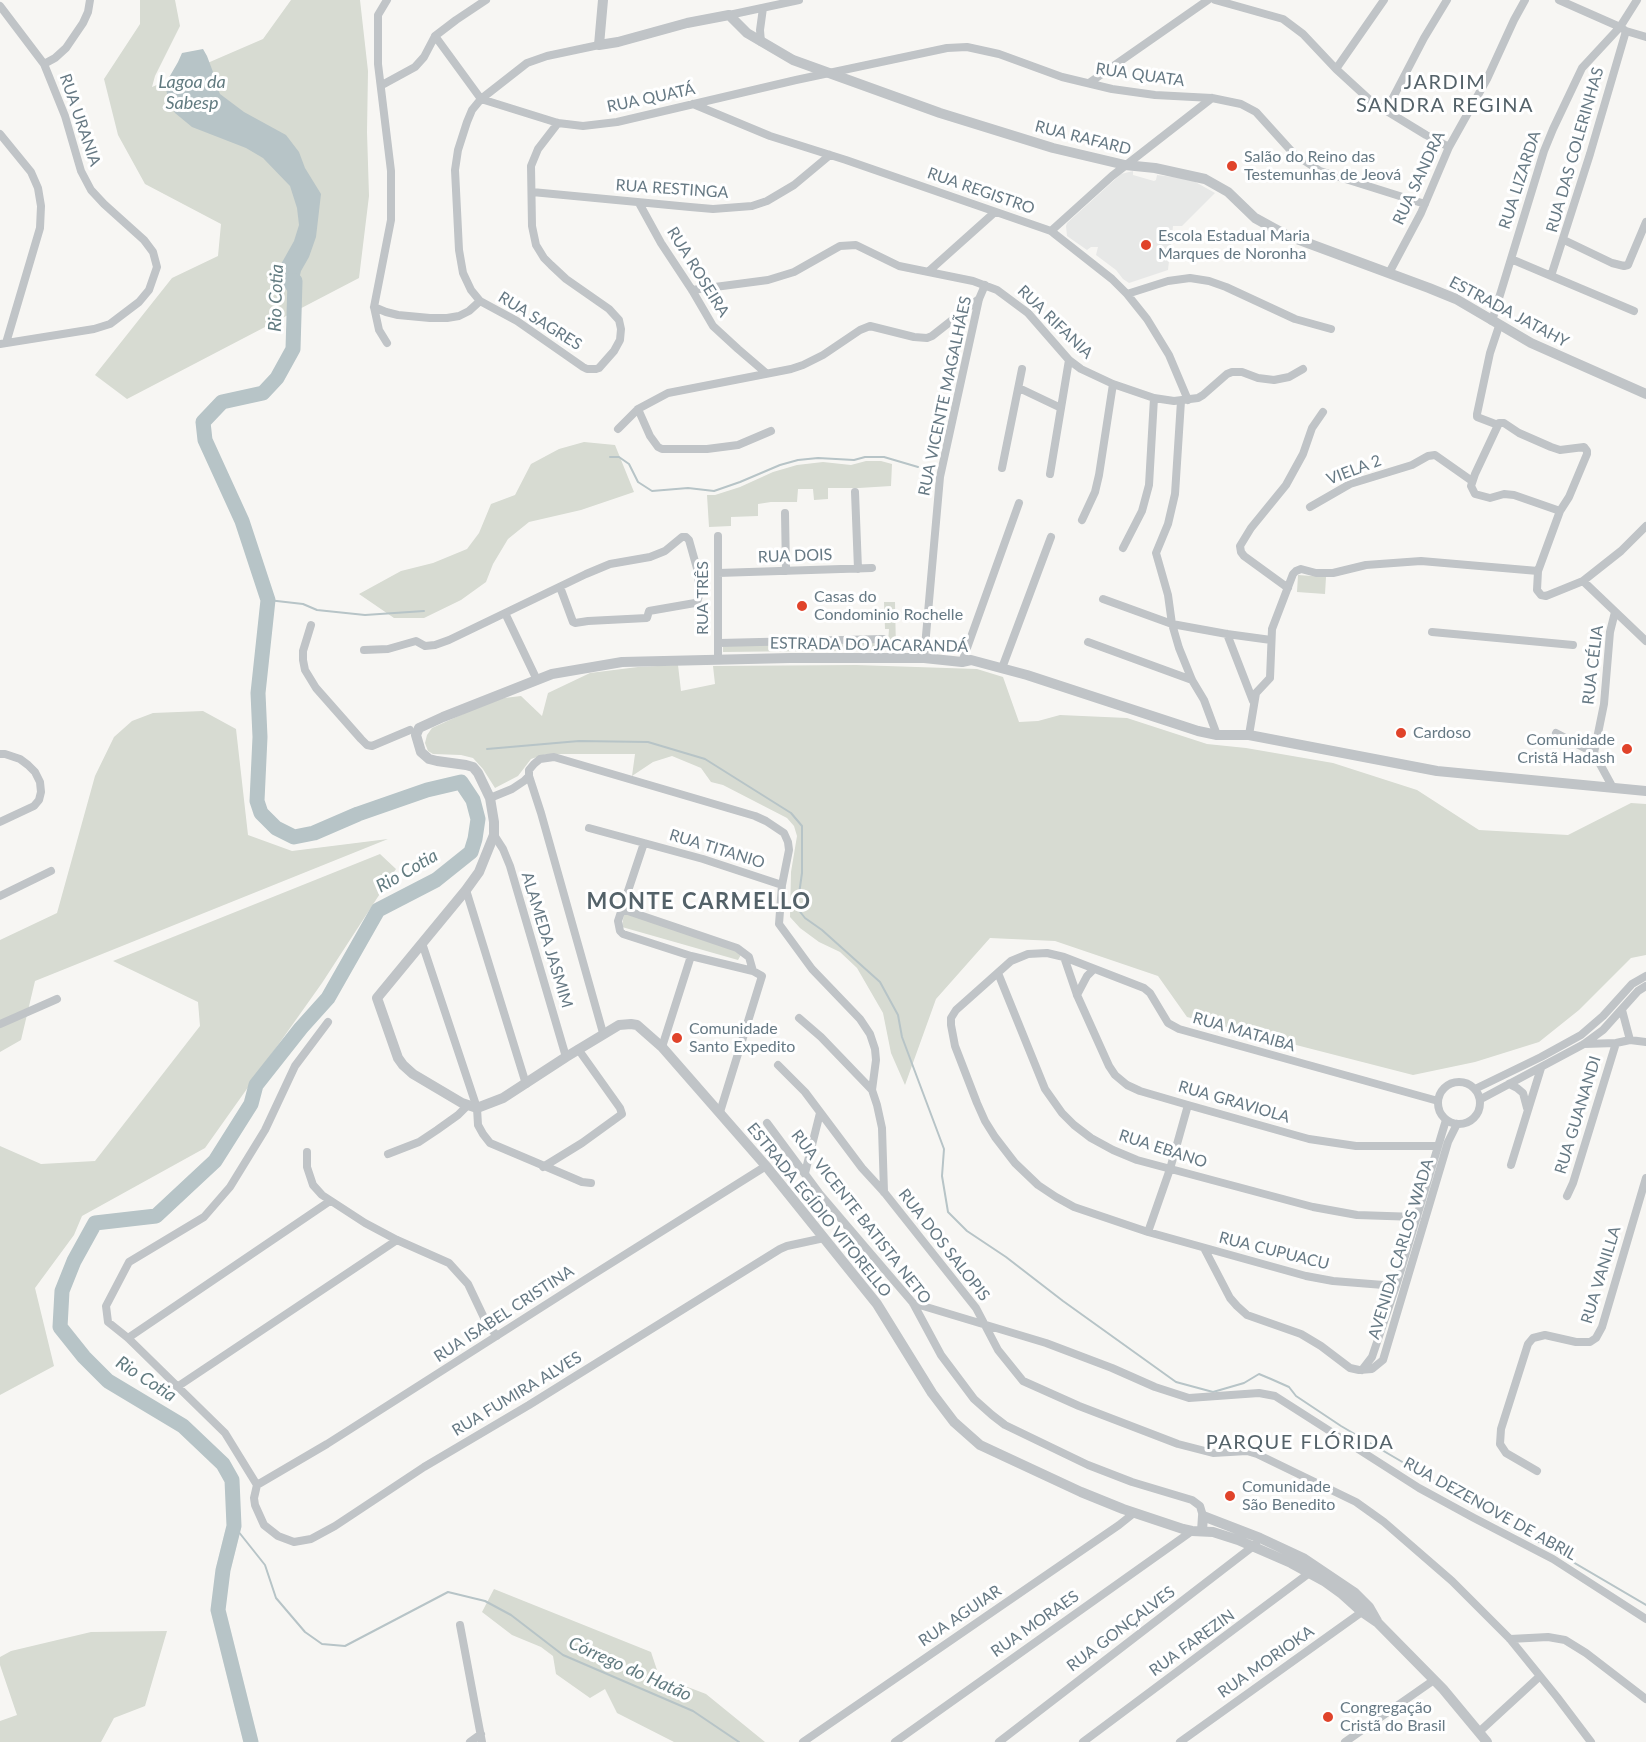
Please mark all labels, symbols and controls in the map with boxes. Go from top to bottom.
street label: RUA QUATA [1094,59,1186,91]
street label: RUA DAS COLERINHAS [1542,65,1608,235]
street label: RUA URANIA [55,71,105,169]
water label: Lagoa da Sabesp [158,71,226,113]
district label: JARDIM SANDRA REGINA [1356,71,1534,118]
street label: RUA QUATÁ [605,79,697,117]
street label: RUA RAFARD [1033,117,1133,159]
street label: RUA SANDRA [1389,128,1449,228]
street label: RUA LIZARDA [1495,128,1545,232]
place label: Salão do Reino das Testemunhas de Jeová [1244,147,1401,185]
marker: Salão do Reino das Testemunhas de Jeová [1225,159,1239,173]
street label: RUA REGISTRO [925,164,1037,218]
street label: RUA RESTINGA [615,175,729,203]
street label: RUA ROSEIRA [663,224,733,320]
place label: Escola Estadual Maria Marques de Noronha [1158,226,1310,264]
marker: Escola Estadual Maria Marques de Noronha [1139,238,1153,252]
water label: Rio Cotia [264,264,288,332]
street label: ESTRADA JATAHY [1446,272,1572,352]
street label: RUA RIFANIA [1013,281,1097,363]
street label: RUA SAGRES [495,288,585,354]
street label: RUA VICENTE MAGALHÃES [914,294,976,498]
street label: VIELA 2 [1324,451,1384,489]
street label: RUA DOIS [757,545,833,567]
street label: RUA TRÊS [693,561,713,635]
place label: Casas do Condominio Rochelle [814,587,963,625]
marker: Casas do Condominio Rochelle [795,599,809,613]
street label: RUA CÉLIA [1579,624,1607,706]
street label: ESTRADA DO JACARANDÁ [770,634,968,656]
place label: Cardoso [1413,723,1471,743]
marker: Cardoso [1394,726,1408,740]
place label: Comunidade Cristã Hadash [1517,730,1615,768]
marker: Comunidade Cristã Hadash [1620,742,1634,756]
street label: RUA TITANIO [667,825,767,873]
water label: Rio Cotia [372,845,442,897]
street label: ALAMEDA JASMIM [517,870,577,1010]
district label: MONTE CARMELLO [586,889,812,915]
street label: RUA MATAIBA [1191,1008,1297,1056]
place label: Comunidade Santo Expedito [689,1019,795,1057]
marker: Comunidade Santo Expedito [670,1031,684,1045]
street label: RUA GUANANDI [1551,1054,1605,1176]
street label: RUA GRAVIOLA [1176,1077,1292,1127]
street label: ESTRADA EGÍDIO VITORELLO [743,1119,895,1301]
street label: RUA VICENTE BATISTA NETO [787,1126,935,1308]
street label: RUA EBANO [1116,1126,1210,1172]
street label: AVENIDA CARLOS WADA [1364,1156,1438,1342]
street label: RUA DOS SALOPIS [894,1185,994,1305]
street label: RUA VANILLA [1577,1224,1625,1326]
street label: RUA CUPUACU [1217,1228,1331,1274]
street label: RUA ISABEL CRISTINA [430,1262,578,1366]
street label: RUA FUMIRA ALVES [449,1348,585,1440]
water label: Rio Cotia [112,1352,180,1406]
district label: PARQUE FLÓRIDA [1206,1431,1394,1455]
street label: RUA DEZENOVE DE ABRIL [1400,1453,1580,1565]
place label: Comunidade São Benedito [1242,1477,1335,1515]
marker: Comunidade São Benedito [1223,1489,1237,1503]
street label: RUA AGUIAR [915,1581,1005,1651]
street label: RUA GONÇALVES [1063,1582,1179,1676]
street label: RUA MORAES [987,1587,1083,1661]
street label: RUA FAREZIN [1146,1606,1238,1680]
street label: RUA MORIOKA [1214,1622,1318,1702]
water label: Córrego do Hatão [565,1632,695,1706]
place label: Congregação Cristã do Brasil [1340,1698,1446,1736]
marker: Congregação Cristã do Brasil [1321,1710,1335,1724]

